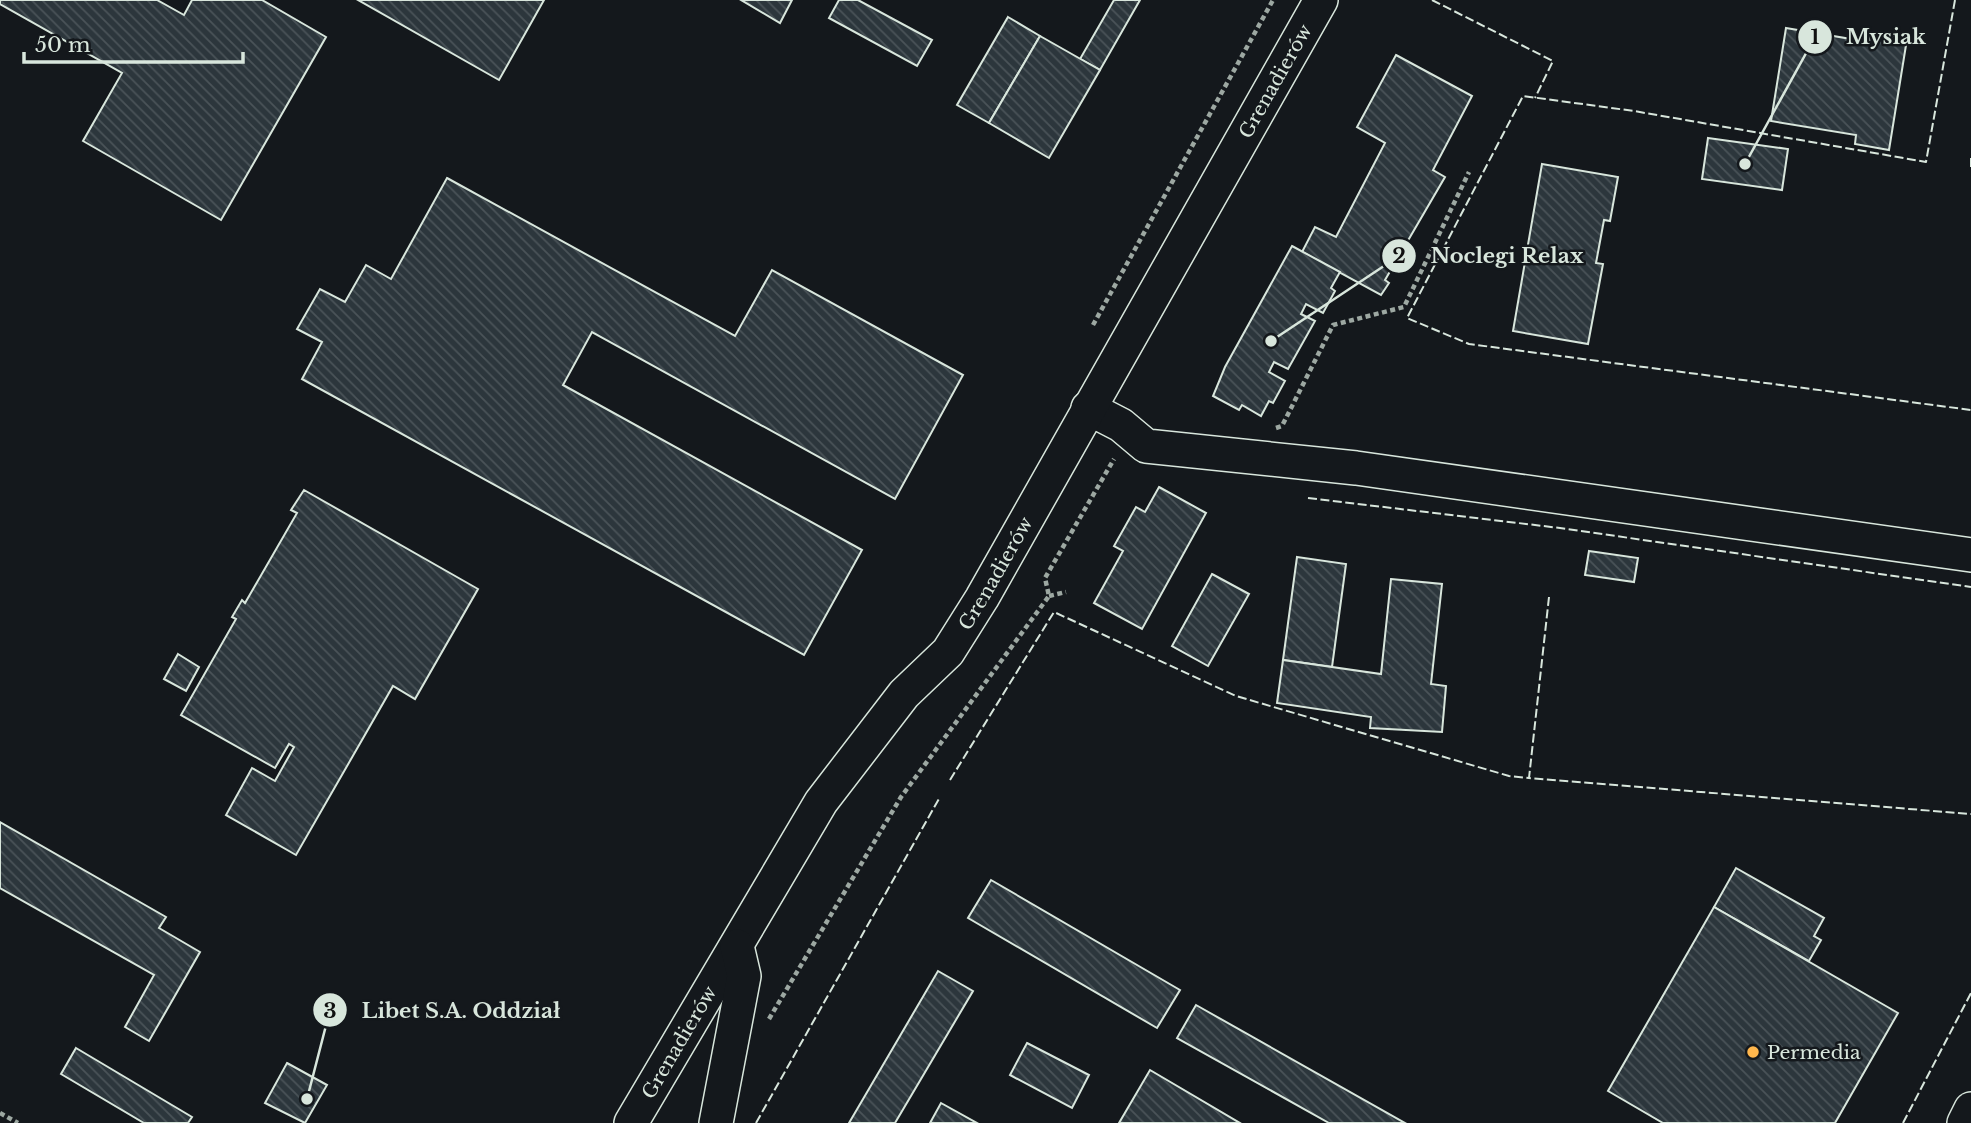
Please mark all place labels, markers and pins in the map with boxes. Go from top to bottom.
callout: Mysiak [1797,16,1940,58]
callout: Noclegi Relax [1381,235,1597,277]
callout: Libet S.A. Oddział [312,989,574,1031]
place label: Permedia [1767,1041,1861,1064]
marker: Permedia [1745,1044,1761,1060]

